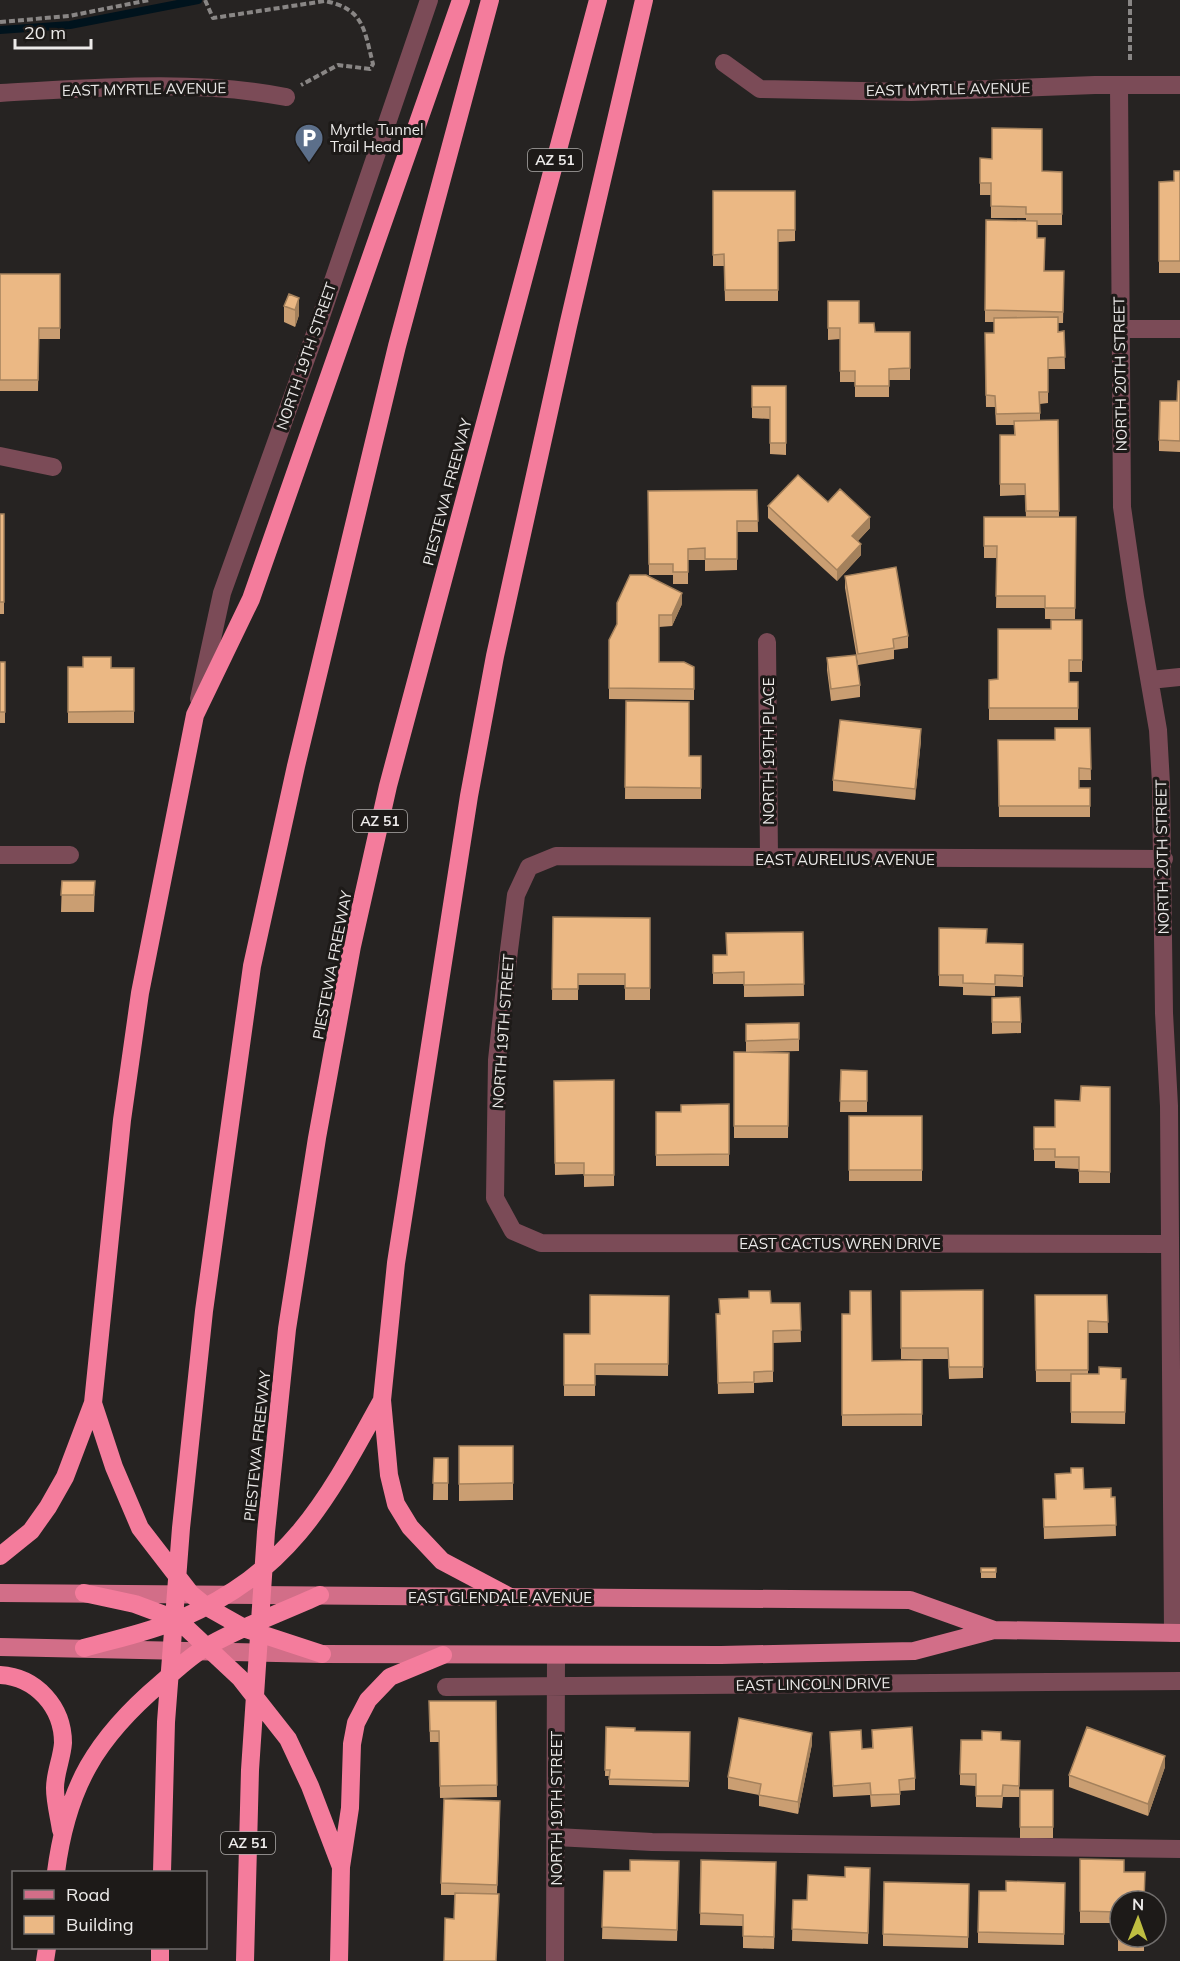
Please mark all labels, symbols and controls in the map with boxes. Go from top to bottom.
scale bar [15,12,92,50]
text: 20 m [24,21,66,44]
street label: EAST MYRTLE AVENUE [62,78,227,100]
street label: EAST MYRTLE AVENUE [866,78,1031,100]
place label: Myrtle Tunnel Trail Head [330,120,424,156]
parking icon: Myrtle Tunnel Trail Head [293,122,325,164]
road number: AZ 51 [528,149,582,171]
street label: NORTH 19TH STREET [272,280,340,432]
street label: NORTH 20TH STREET [1109,296,1131,452]
street label: PIESTEWA FREEWAY [418,416,476,568]
street label: NORTH 19TH PLACE [759,677,778,825]
street label: NORTH 20TH STREET [1151,779,1173,935]
road number: AZ 51 [353,810,407,832]
street label: EAST AURELIUS AVENUE [755,850,935,869]
street label: PIESTEWA FREEWAY [308,888,356,1041]
street label: NORTH 19TH STREET [488,953,518,1109]
street label: EAST CACTUS WREN DRIVE [739,1234,941,1253]
street label: PIESTEWA FREEWAY [240,1369,274,1522]
street label: EAST GLENDALE AVENUE [408,1588,592,1607]
street label: EAST LINCOLN DRIVE [736,1673,891,1695]
street label: NORTH 19TH STREET [547,1731,566,1885]
road number: AZ 51 [221,1832,275,1854]
legend [12,1871,207,1949]
text: Road [66,1883,110,1906]
north arrow [1108,1889,1168,1949]
text: N [1132,1894,1144,1914]
text: Building [66,1913,134,1936]

